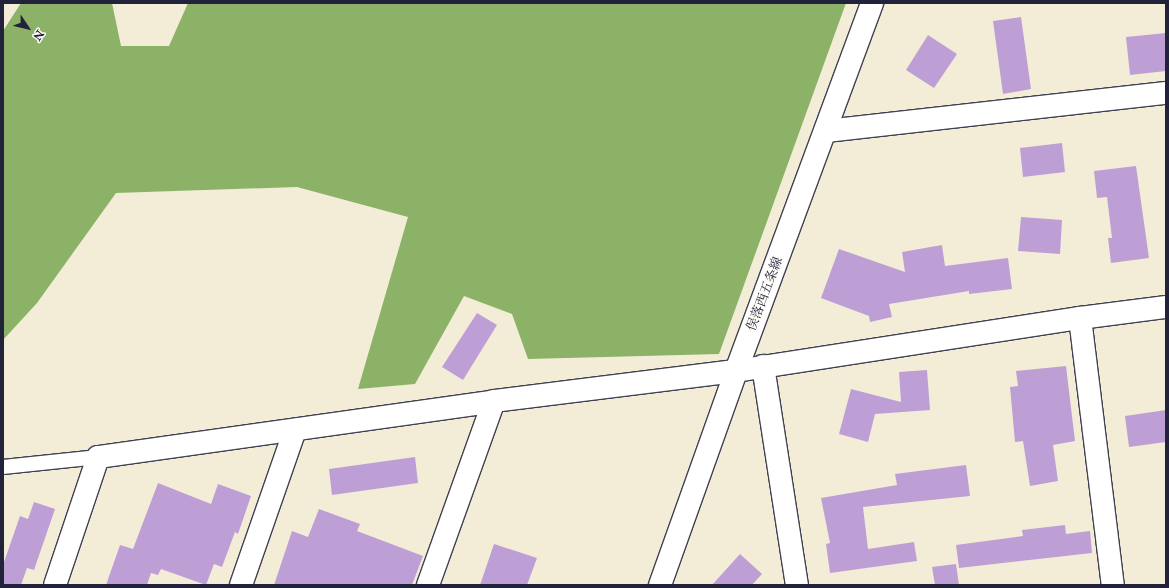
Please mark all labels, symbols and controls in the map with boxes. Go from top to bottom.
north arrow [8,8,48,48]
text: N [30,27,46,43]
street label: 俣落西五条線 [744,255,786,333]

